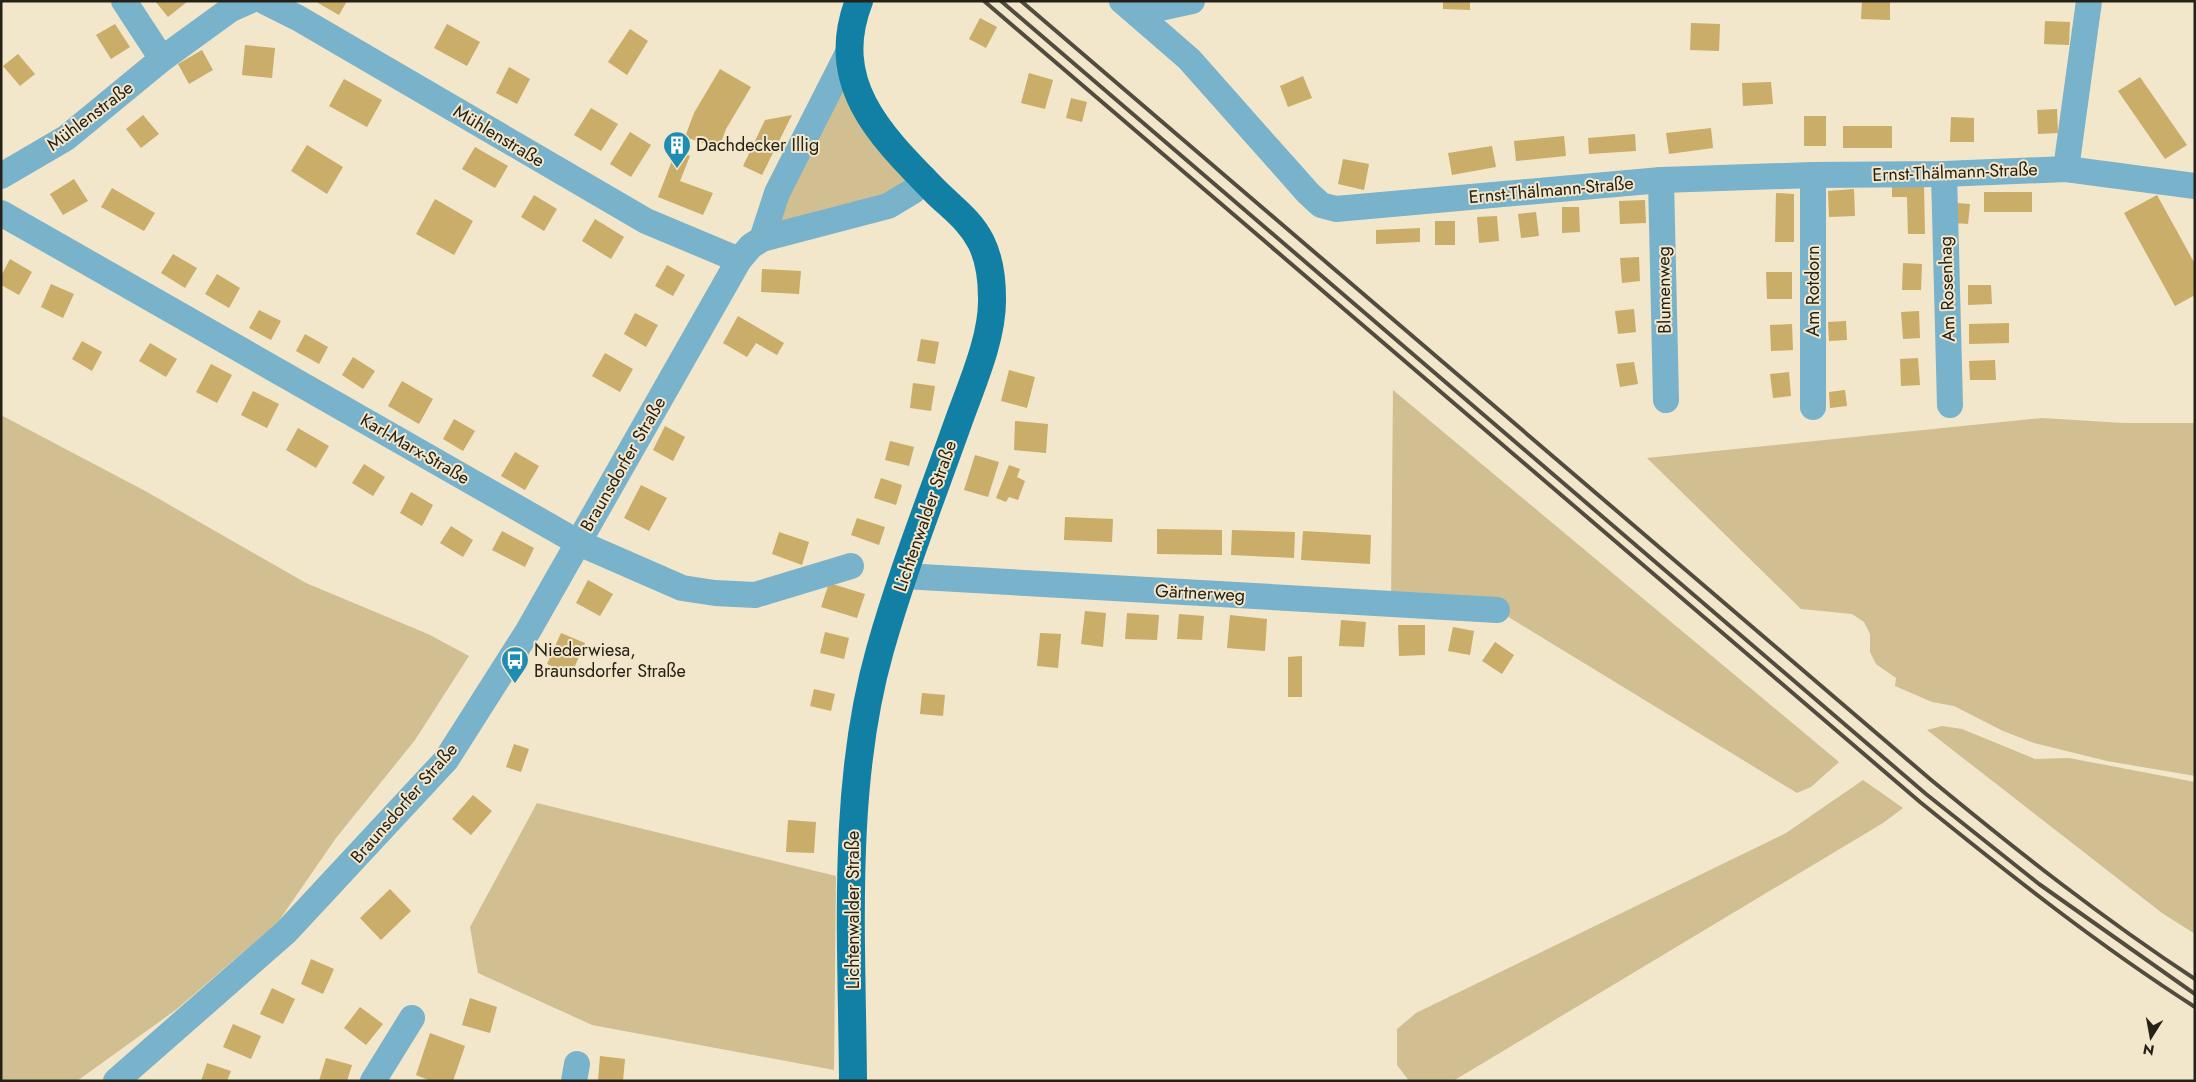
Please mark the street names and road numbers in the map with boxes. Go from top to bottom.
street label: Mühlenstraße [41,75,139,157]
street label: Mühlenstraße [449,99,549,173]
street label: Ernst-Thälmann-Straße [1872,156,2038,188]
street label: Ernst-Thälmann-Straße [1467,170,1635,210]
street label: Am Rosenhag [1932,236,1962,342]
street label: Am Rotdorn [1800,245,1826,337]
street label: Blumenweg [1650,246,1678,334]
street label: Braunsdorfer Straße [574,392,672,536]
street label: Karl-Marx-Straße [355,407,475,491]
street label: Lichtenwalder Straße [887,437,963,595]
street label: Gärtnerweg [1154,578,1246,608]
street label: Braunsdorfer Straße [344,737,464,869]
street label: Lichtenwalder Straße [840,831,866,989]

